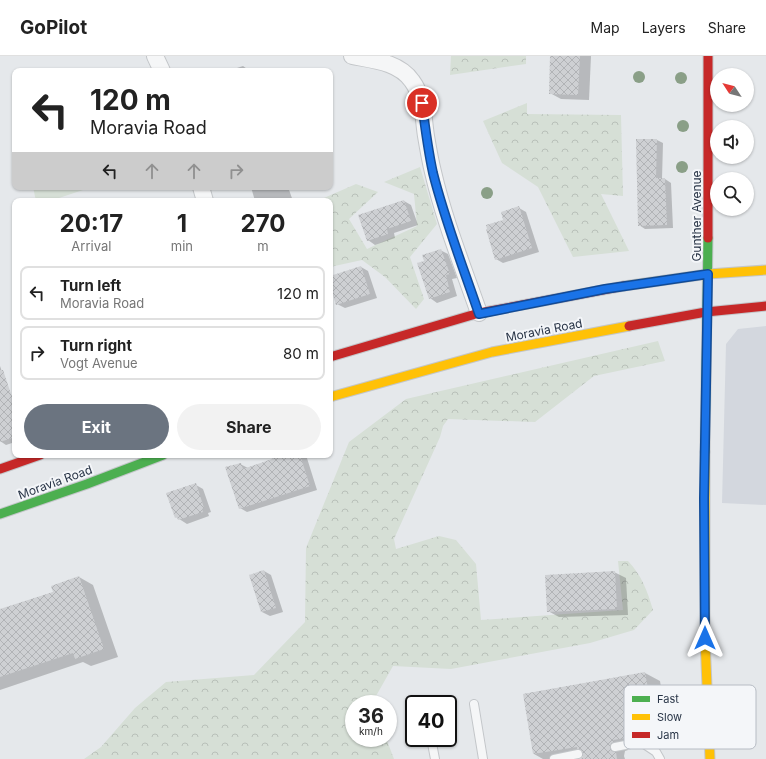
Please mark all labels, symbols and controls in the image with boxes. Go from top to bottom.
text: GoPilot [20,16,87,39]
text: Map [591,19,620,36]
text: Layers [642,19,686,36]
text: Share [708,19,746,36]
north arrow [710,68,754,112]
map controls [710,68,754,216]
text: 120 m [90,83,171,117]
icon: left [24,84,76,136]
pin [405,86,439,120]
icon: arrive [411,92,433,114]
text: Moravia Road [90,117,207,138]
button: sound [710,120,754,164]
icon: left [99,160,121,182]
icon: ahead [141,160,163,182]
icon: ahead [183,160,205,182]
icon: right [225,160,247,182]
street label: Gunther Avenue [689,170,704,262]
button: search [710,172,754,216]
text: 20:17 [60,209,123,238]
text: 1 [177,209,187,238]
text: 270 [241,209,285,238]
text: Arrival [71,238,111,254]
text: min [171,238,193,254]
text: m [257,238,269,254]
text: Turn left [60,276,121,295]
icon: left [26,282,48,304]
text: 120 m [277,284,319,303]
text: Moravia Road [60,295,144,311]
street label: Moravia Road [504,315,584,345]
text: Turn right [60,336,132,355]
icon: right [26,342,48,364]
text: 80 m [283,344,319,363]
text: Vogt Avenue [60,355,138,371]
button: Exit [24,404,169,450]
button: Share [177,404,321,450]
street label: Moravia Road [16,462,94,502]
position arrow [684,617,726,659]
legend [624,685,756,749]
text: Fast [657,692,679,706]
speed limit sign: 40 [405,695,457,747]
text: 36 [358,704,384,728]
text: Slow [657,710,682,724]
text: km/h [359,725,383,737]
text: Jam [657,728,679,742]

